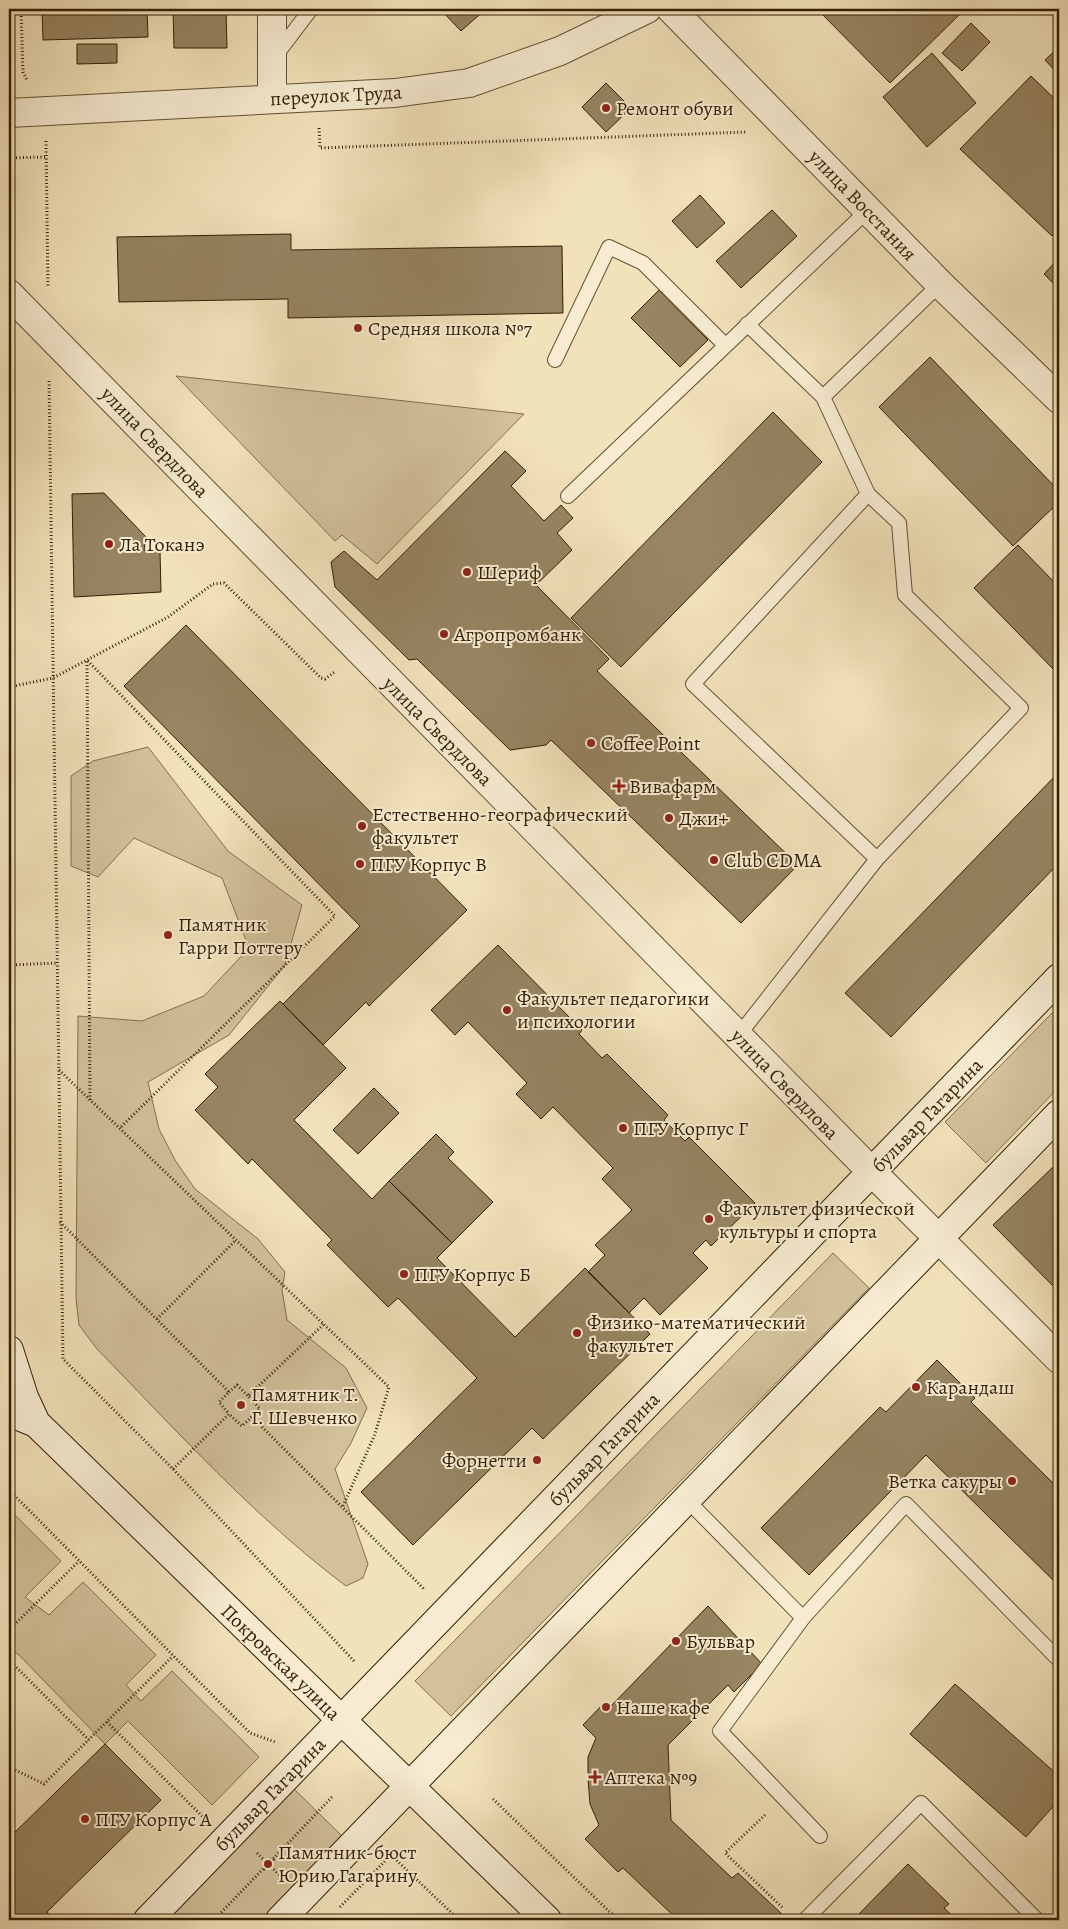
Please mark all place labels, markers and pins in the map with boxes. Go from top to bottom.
place label: Ремонт обуви [616,95,734,122]
marker: Ремонт обуви [600,102,612,114]
place label: Средняя школа №7 [368,315,533,342]
marker: Средняя школа №7 [352,322,364,334]
place label: Ла Токанэ [119,531,205,558]
marker: Ла Токанэ [103,538,115,550]
place label: Шериф [477,559,541,586]
marker: Шериф [461,566,473,578]
place label: Агропромбанк [453,621,581,648]
marker: Агропромбанк [438,628,450,640]
place label: Coffee Point [601,730,701,757]
marker: Coffee Point [585,737,597,749]
place label: Вивафарм [629,773,716,800]
marker: Вивафарм [613,780,625,792]
place label: Естественно-географический факультет [372,801,628,851]
place label: Джи+ [679,805,729,832]
marker: Джи+ [663,812,675,824]
marker: Естественно-географический факультет [356,820,368,832]
place label: Club CDMA [724,847,822,874]
place label: ПГУ Корпус В [370,851,487,878]
marker: Club CDMA [708,854,720,866]
marker: ПГУ Корпус В [354,858,366,870]
place label: Памятник Гарри Поттеру [178,911,304,961]
marker: Памятник Гарри Поттеру [162,929,174,941]
place label: Факультет педагогики и психологии [517,985,709,1035]
marker: Факультет педагогики и психологии [501,1004,513,1016]
place label: ПГУ Корпус Г [633,1115,748,1142]
marker: ПГУ Корпус Г [617,1122,629,1134]
place label: Факультет физической культуры и спорта [719,1195,915,1245]
marker: Факультет физической культуры и спорта [703,1213,715,1225]
place label: ПГУ Корпус Б [414,1261,531,1288]
marker: ПГУ Корпус Б [398,1268,410,1280]
place label: Физико-математический факультет [587,1309,806,1359]
marker: Физико-математический факультет [571,1327,583,1339]
place label: Карандаш [926,1374,1015,1401]
place label: Памятник Т. Г. Шевченко [251,1381,359,1431]
marker: Карандаш [910,1381,922,1393]
marker: Памятник Т. Г. Шевченко [235,1399,247,1411]
place label: Форнетти [442,1447,527,1474]
marker: Форнетти [531,1454,543,1466]
place label: Ветка сакуры [888,1468,1002,1495]
marker: Ветка сакуры [1006,1475,1018,1487]
place label: Бульвар [686,1628,755,1655]
marker: Бульвар [670,1635,682,1647]
place label: Наше кафе [616,1694,710,1721]
marker: Наше кафе [600,1701,612,1713]
place label: Аптекa №9 [604,1764,697,1791]
marker: Аптекa №9 [589,1771,601,1783]
place label: ПГУ Корпус А [95,1806,212,1833]
marker: ПГУ Корпус А [79,1813,91,1825]
place label: Памятник-бюст Юрию Гагарину [278,1839,418,1889]
marker: Памятник-бюст Юрию Гагарину [262,1858,274,1870]

